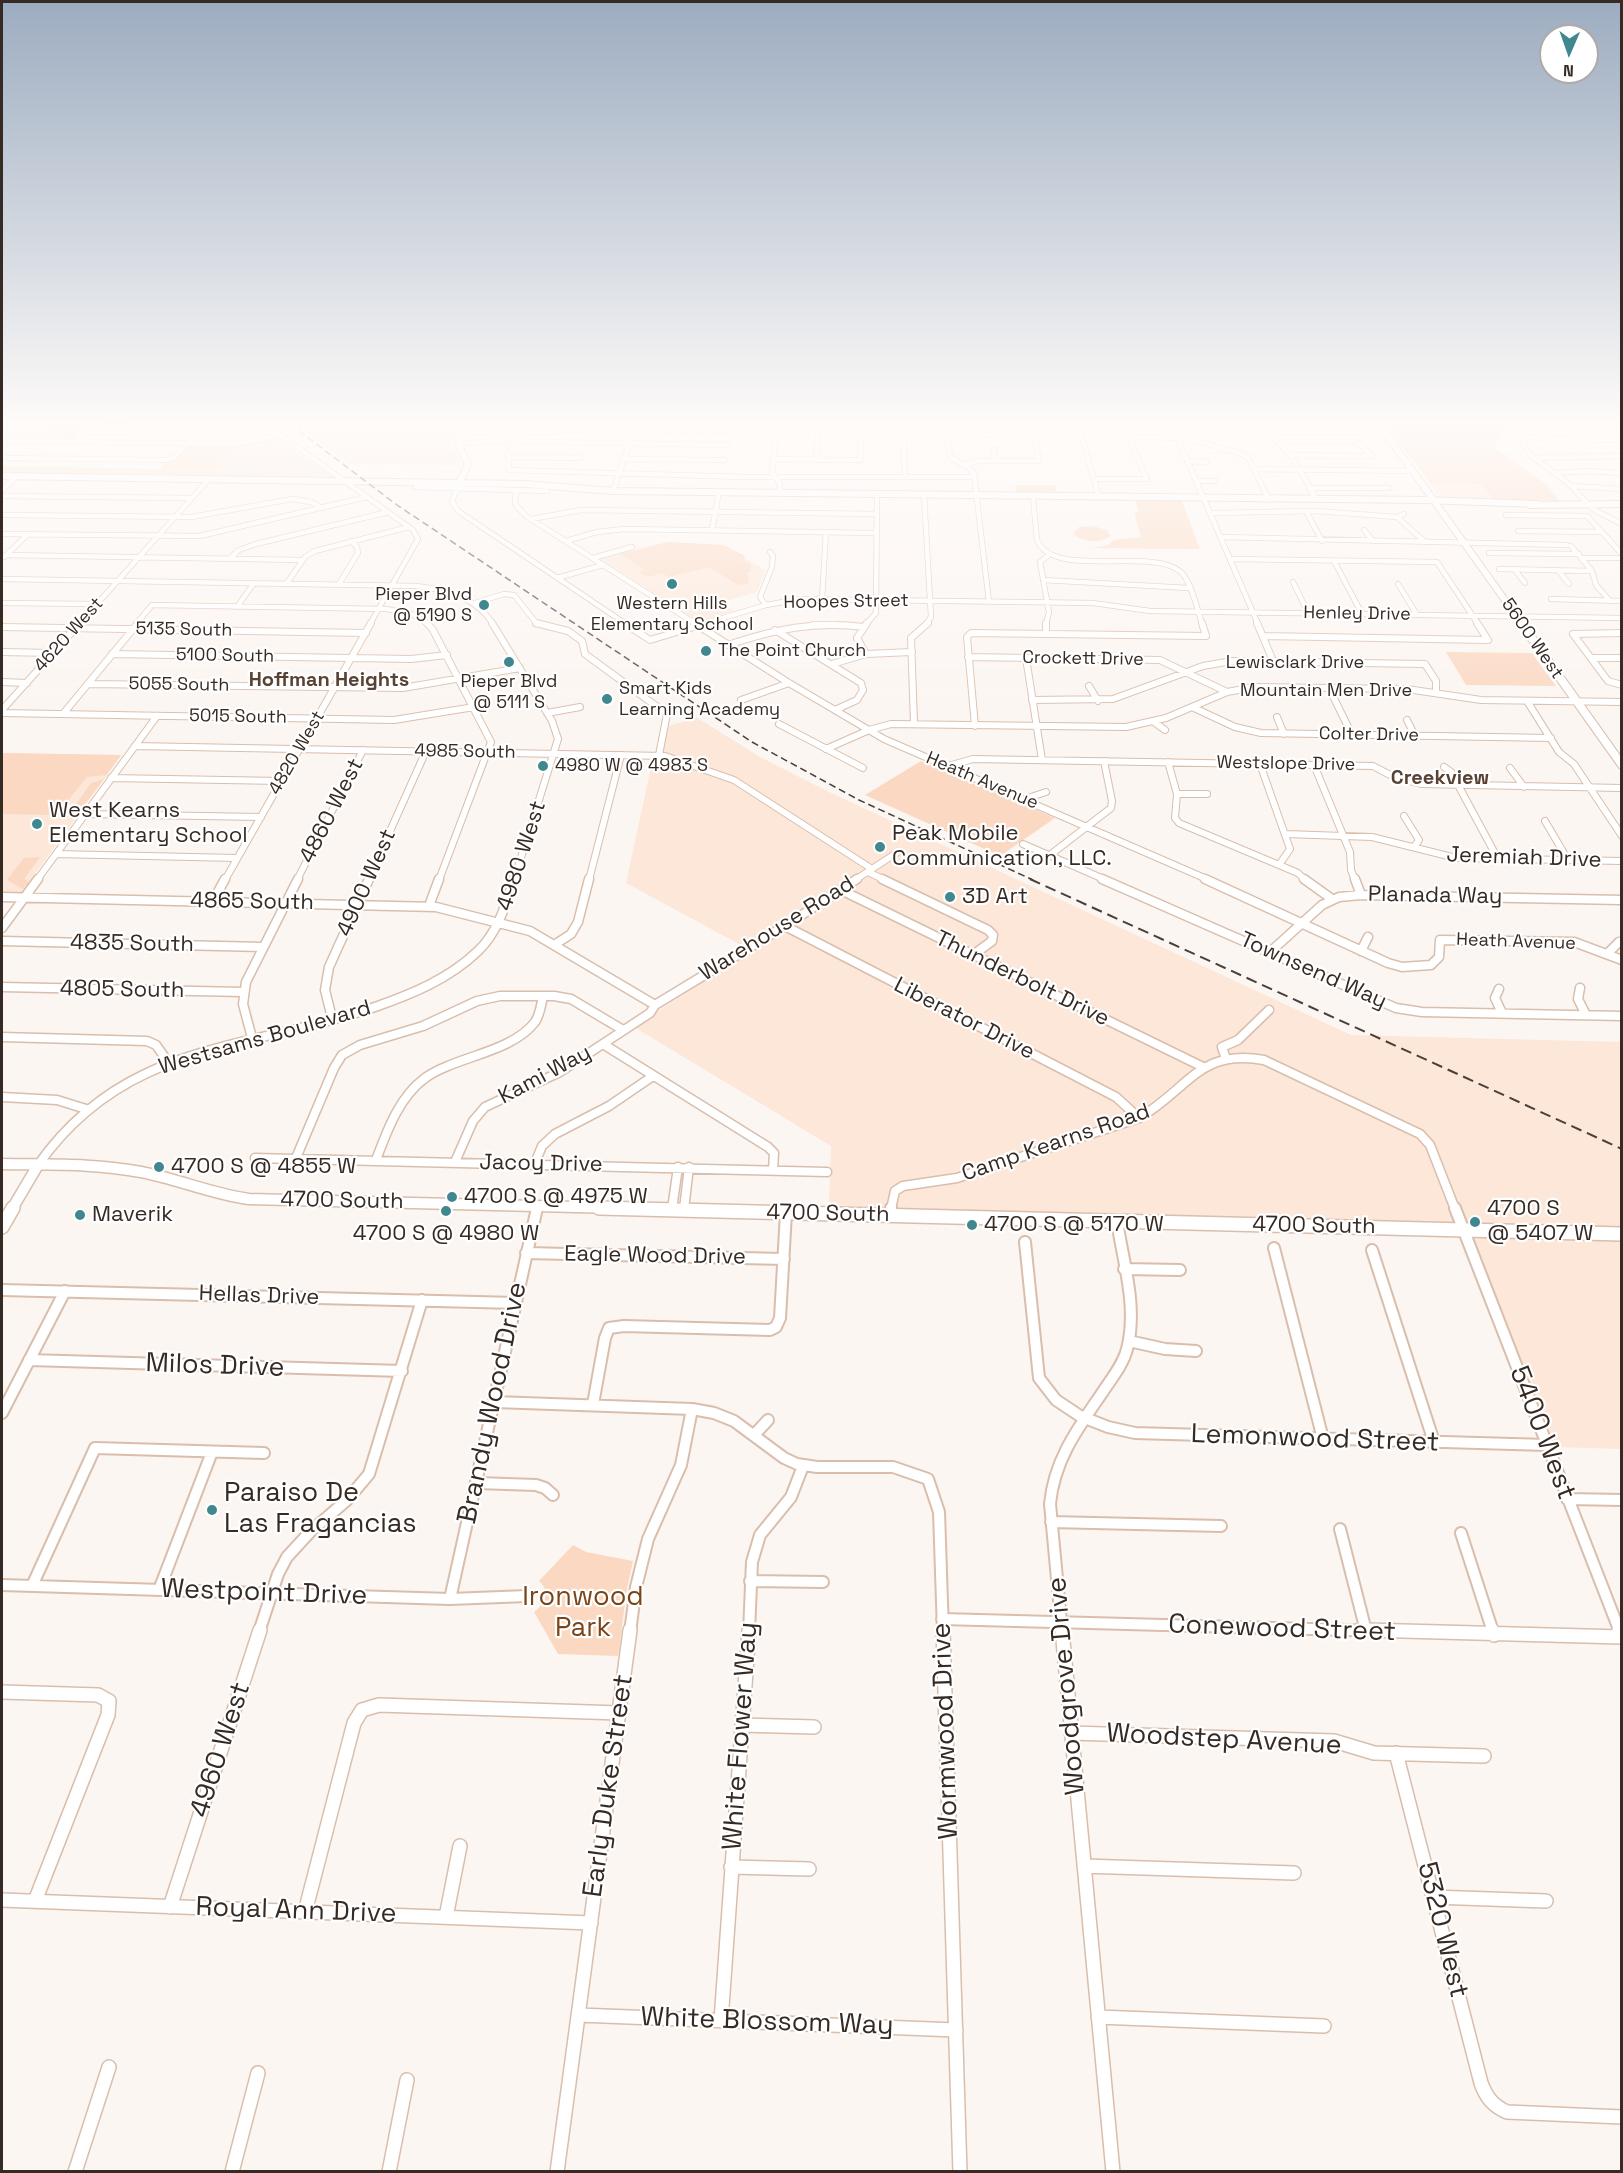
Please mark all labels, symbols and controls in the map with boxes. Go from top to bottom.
north arrow [1539,24,1599,84]
text: N [1563,60,1574,81]
marker: Western Hills Elementary School [665,577,679,591]
place label: Pieper Blvd @ 5190 S [375,584,472,626]
street label: Hoopes Street [783,590,909,614]
street label: 4620 West [30,593,108,677]
place label: Western Hills Elementary School [591,593,753,636]
street label: 5600 West [1496,595,1568,683]
marker: Pieper Blvd @ 5190 S [477,598,491,612]
street label: Henley Drive [1303,602,1411,626]
street label: 5135 South [135,618,233,642]
place label: The Point Church [718,640,866,662]
street label: 5100 South [176,644,274,668]
marker: The Point Church [699,644,713,658]
street label: Crockett Drive [1022,647,1144,671]
street label: Lewisclark Drive [1226,652,1364,674]
marker: Pieper Blvd @ 5111 S [502,655,516,669]
district label: Hoffman Heights [249,669,409,693]
place label: Pieper Blvd @ 5111 S [461,671,557,714]
street label: 5055 South [128,673,230,697]
place label: Smart Kids Learning Academy [619,678,780,720]
street label: Mountain Men Drive [1240,680,1412,702]
marker: Smart Kids Learning Academy [600,692,614,706]
street label: 5015 South [189,705,287,729]
street label: 4820 West [264,707,330,799]
street label: Colter Drive [1319,723,1419,747]
street label: 4985 South [414,740,516,764]
street label: Heath Avenue [923,748,1041,814]
street label: Westslope Drive [1216,752,1356,776]
street label: 4860 West [294,754,370,868]
place label: 4980 W @ 4983 S [555,755,708,777]
marker: 4980 W @ 4983 S [536,759,550,773]
district label: Creekview [1391,767,1489,791]
place label: West Kearns Elementary School [49,798,248,849]
street label: 4980 West [492,798,552,914]
marker: West Kearns Elementary School [30,817,44,831]
place label: Peak Mobile Communication, LLC. [892,821,1112,872]
street label: 4900 West [332,825,402,941]
marker: Peak Mobile Communication, LLC. [873,840,887,854]
street label: Jeremiah Drive [1446,842,1602,874]
street label: Warehouse Road [695,871,859,987]
street label: Planada Way [1368,882,1502,910]
place label: 3D Art [962,884,1028,910]
street label: 4865 South [190,888,314,916]
marker: 3D Art [943,890,957,904]
street label: Thunderbolt Drive [931,925,1113,1033]
street label: Townsend Way [1235,927,1391,1015]
street label: Heath Avenue [1456,929,1576,955]
street label: 4835 South [70,930,194,958]
street label: Liberator Drive [889,972,1039,1066]
street label: 4805 South [60,976,184,1004]
street label: Westsams Boulevard [156,995,374,1081]
street label: Kami Way [494,1040,596,1110]
street label: Camp Kearns Road [958,1098,1154,1188]
street label: Jacoy Drive [479,1150,603,1178]
place label: 4700 S @ 4855 W [171,1154,356,1180]
marker: 4700 S @ 4855 W [152,1160,166,1174]
place label: 4700 S @ 4975 W [464,1184,648,1210]
street label: 4700 South [280,1187,404,1215]
marker: 4700 S @ 4975 W [445,1190,459,1204]
place label: 4700 S @ 5407 W [1487,1196,1593,1248]
street label: 4700 South [766,1200,890,1228]
place label: Maverik [92,1202,173,1228]
marker: 4700 S @ 4980 W [439,1204,453,1218]
marker: Maverik [73,1208,87,1222]
place label: 4700 S @ 5170 W [984,1212,1164,1238]
street label: 4700 South [1252,1212,1376,1240]
marker: 4700 S @ 5407 W [1468,1215,1482,1229]
marker: 4700 S @ 5170 W [965,1218,979,1232]
place label: 4700 S @ 4980 W [353,1221,539,1247]
street label: Eagle Wood Drive [564,1241,746,1271]
street label: Brandy Wood Drive [452,1279,534,1527]
street label: Hellas Drive [198,1281,320,1311]
street label: Milos Drive [145,1347,285,1385]
street label: 5400 West [1502,1362,1582,1504]
street label: Lemonwood Street [1190,1418,1440,1460]
place label: Paraiso De Las Fragancias [224,1478,417,1541]
marker: Paraiso De Las Fragancias [205,1503,219,1517]
street label: Westpoint Drive [160,1573,368,1613]
street label: Woodgrove Drive [1041,1576,1093,1796]
park label: Ironwood Park [522,1582,644,1645]
street label: Conewood Street [1168,1609,1396,1649]
street label: White Flower Way [717,1621,765,1851]
street label: Wormwood Drive [926,1622,966,1840]
street label: Early Duke Street [577,1673,641,1899]
street label: 4960 West [184,1679,258,1821]
street label: Woodstep Avenue [1106,1718,1342,1762]
street label: 5320 West [1410,1859,1474,2001]
street label: Royal Ann Drive [195,1891,397,1931]
street label: White Blossom Way [640,2001,894,2043]

